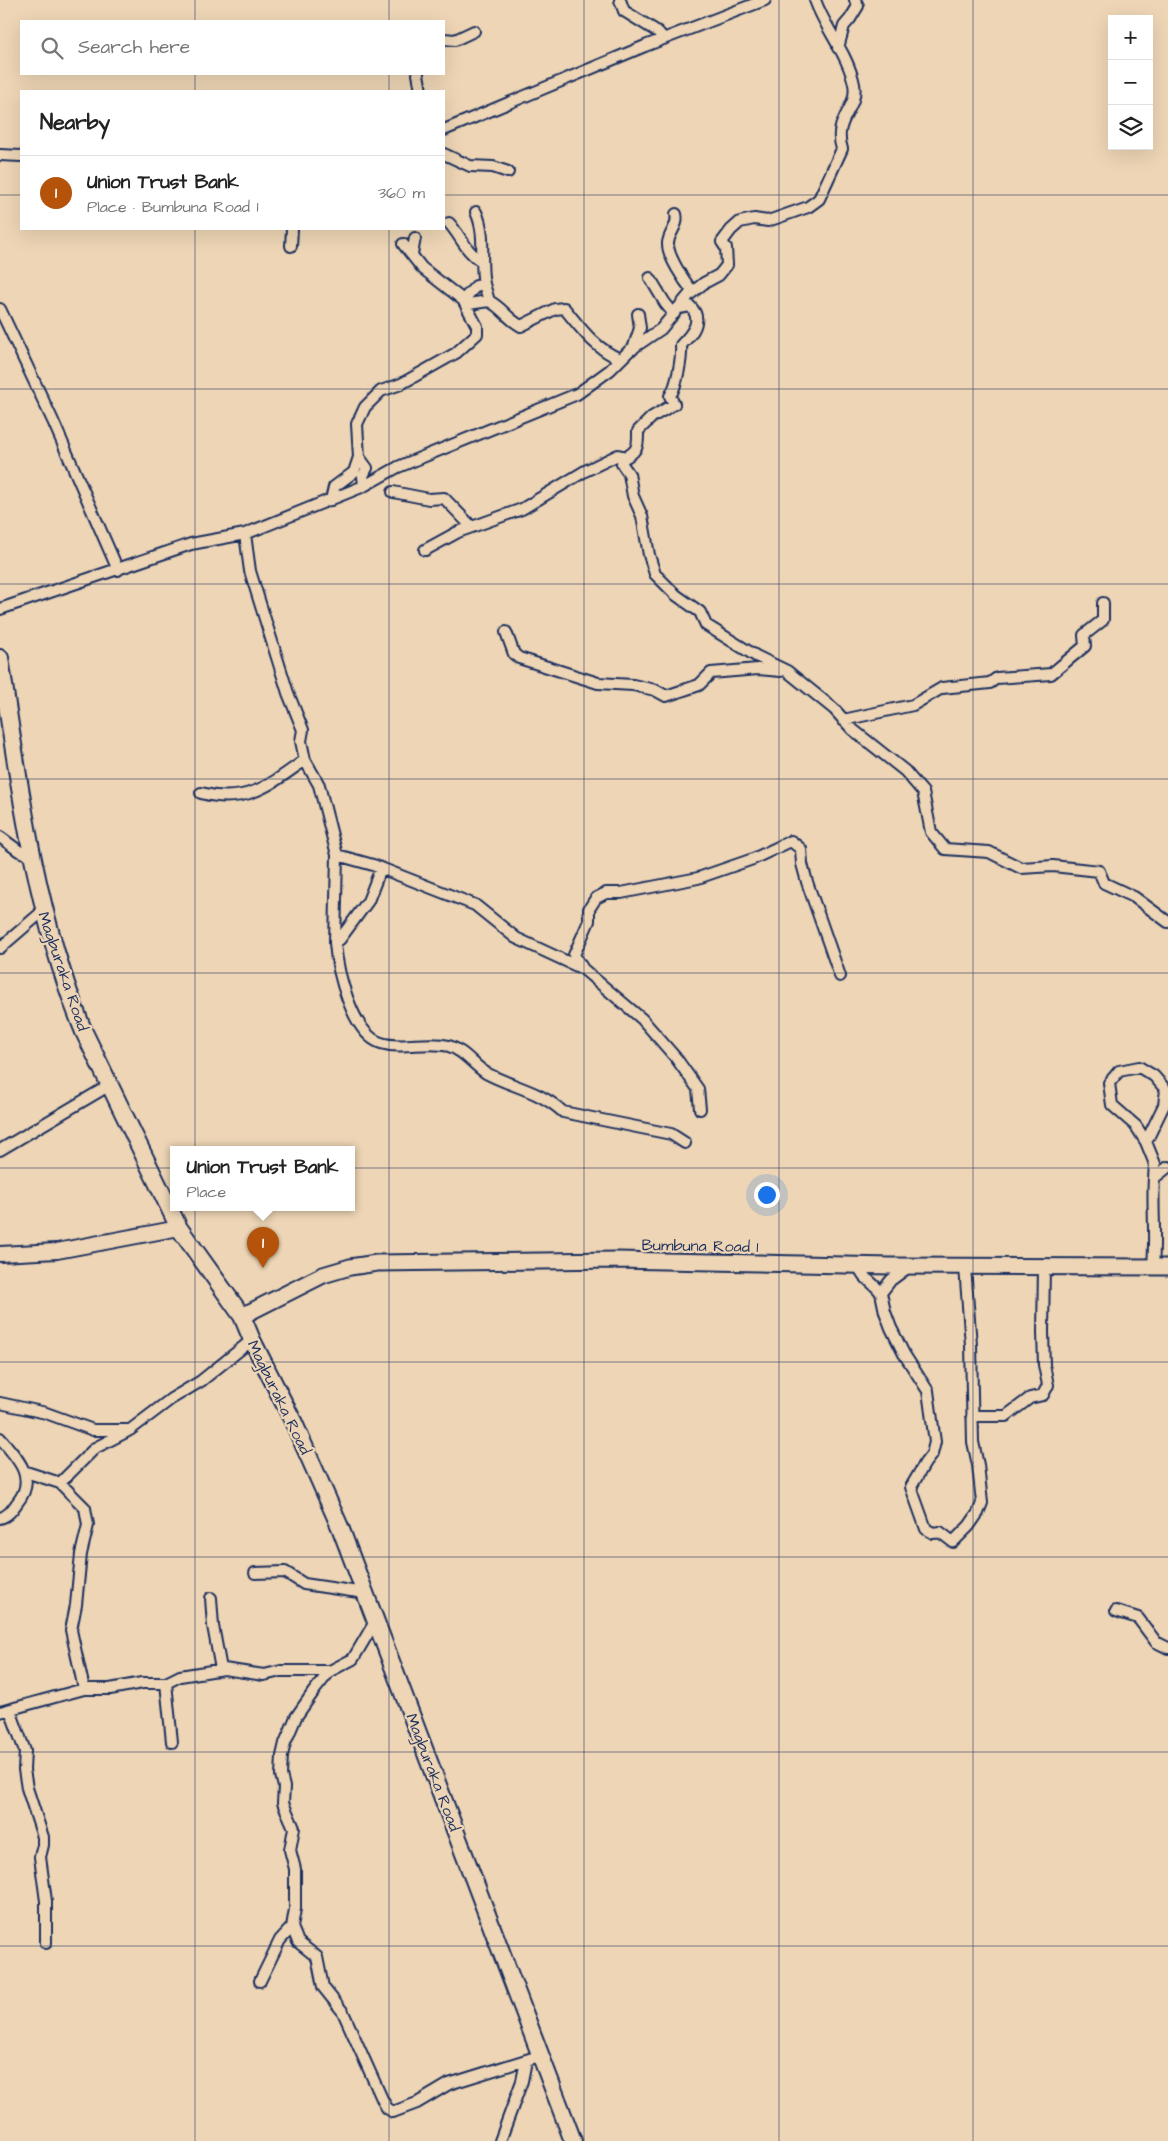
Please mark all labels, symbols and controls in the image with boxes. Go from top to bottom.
map controls [1108,15,1153,150]
button: + [1108,15,1153,60]
search box [20,20,445,75]
icon: search [38,34,66,62]
text: Search here [78,34,190,61]
button: − [1108,60,1153,105]
button: layers [1108,105,1153,150]
text: Nearby [40,108,110,137]
text: Union Trust Bank [87,169,239,196]
text: 1 [55,182,57,204]
text: 360 m [378,182,425,204]
text: Place · Bumbuna Road 1 [87,196,259,218]
street label: Magburaka Road [31,909,94,1034]
popup [170,1146,355,1211]
text: Union Trust Bank [187,1154,338,1181]
text: Place [187,1181,226,1203]
your location [754,1182,780,1208]
pin: 1 [247,1227,279,1268]
street label: Bumbuna Road 1 [641,1234,759,1258]
street label: Magburaka Road [241,1337,316,1459]
street label: Magburaka Road [399,1710,466,1835]

